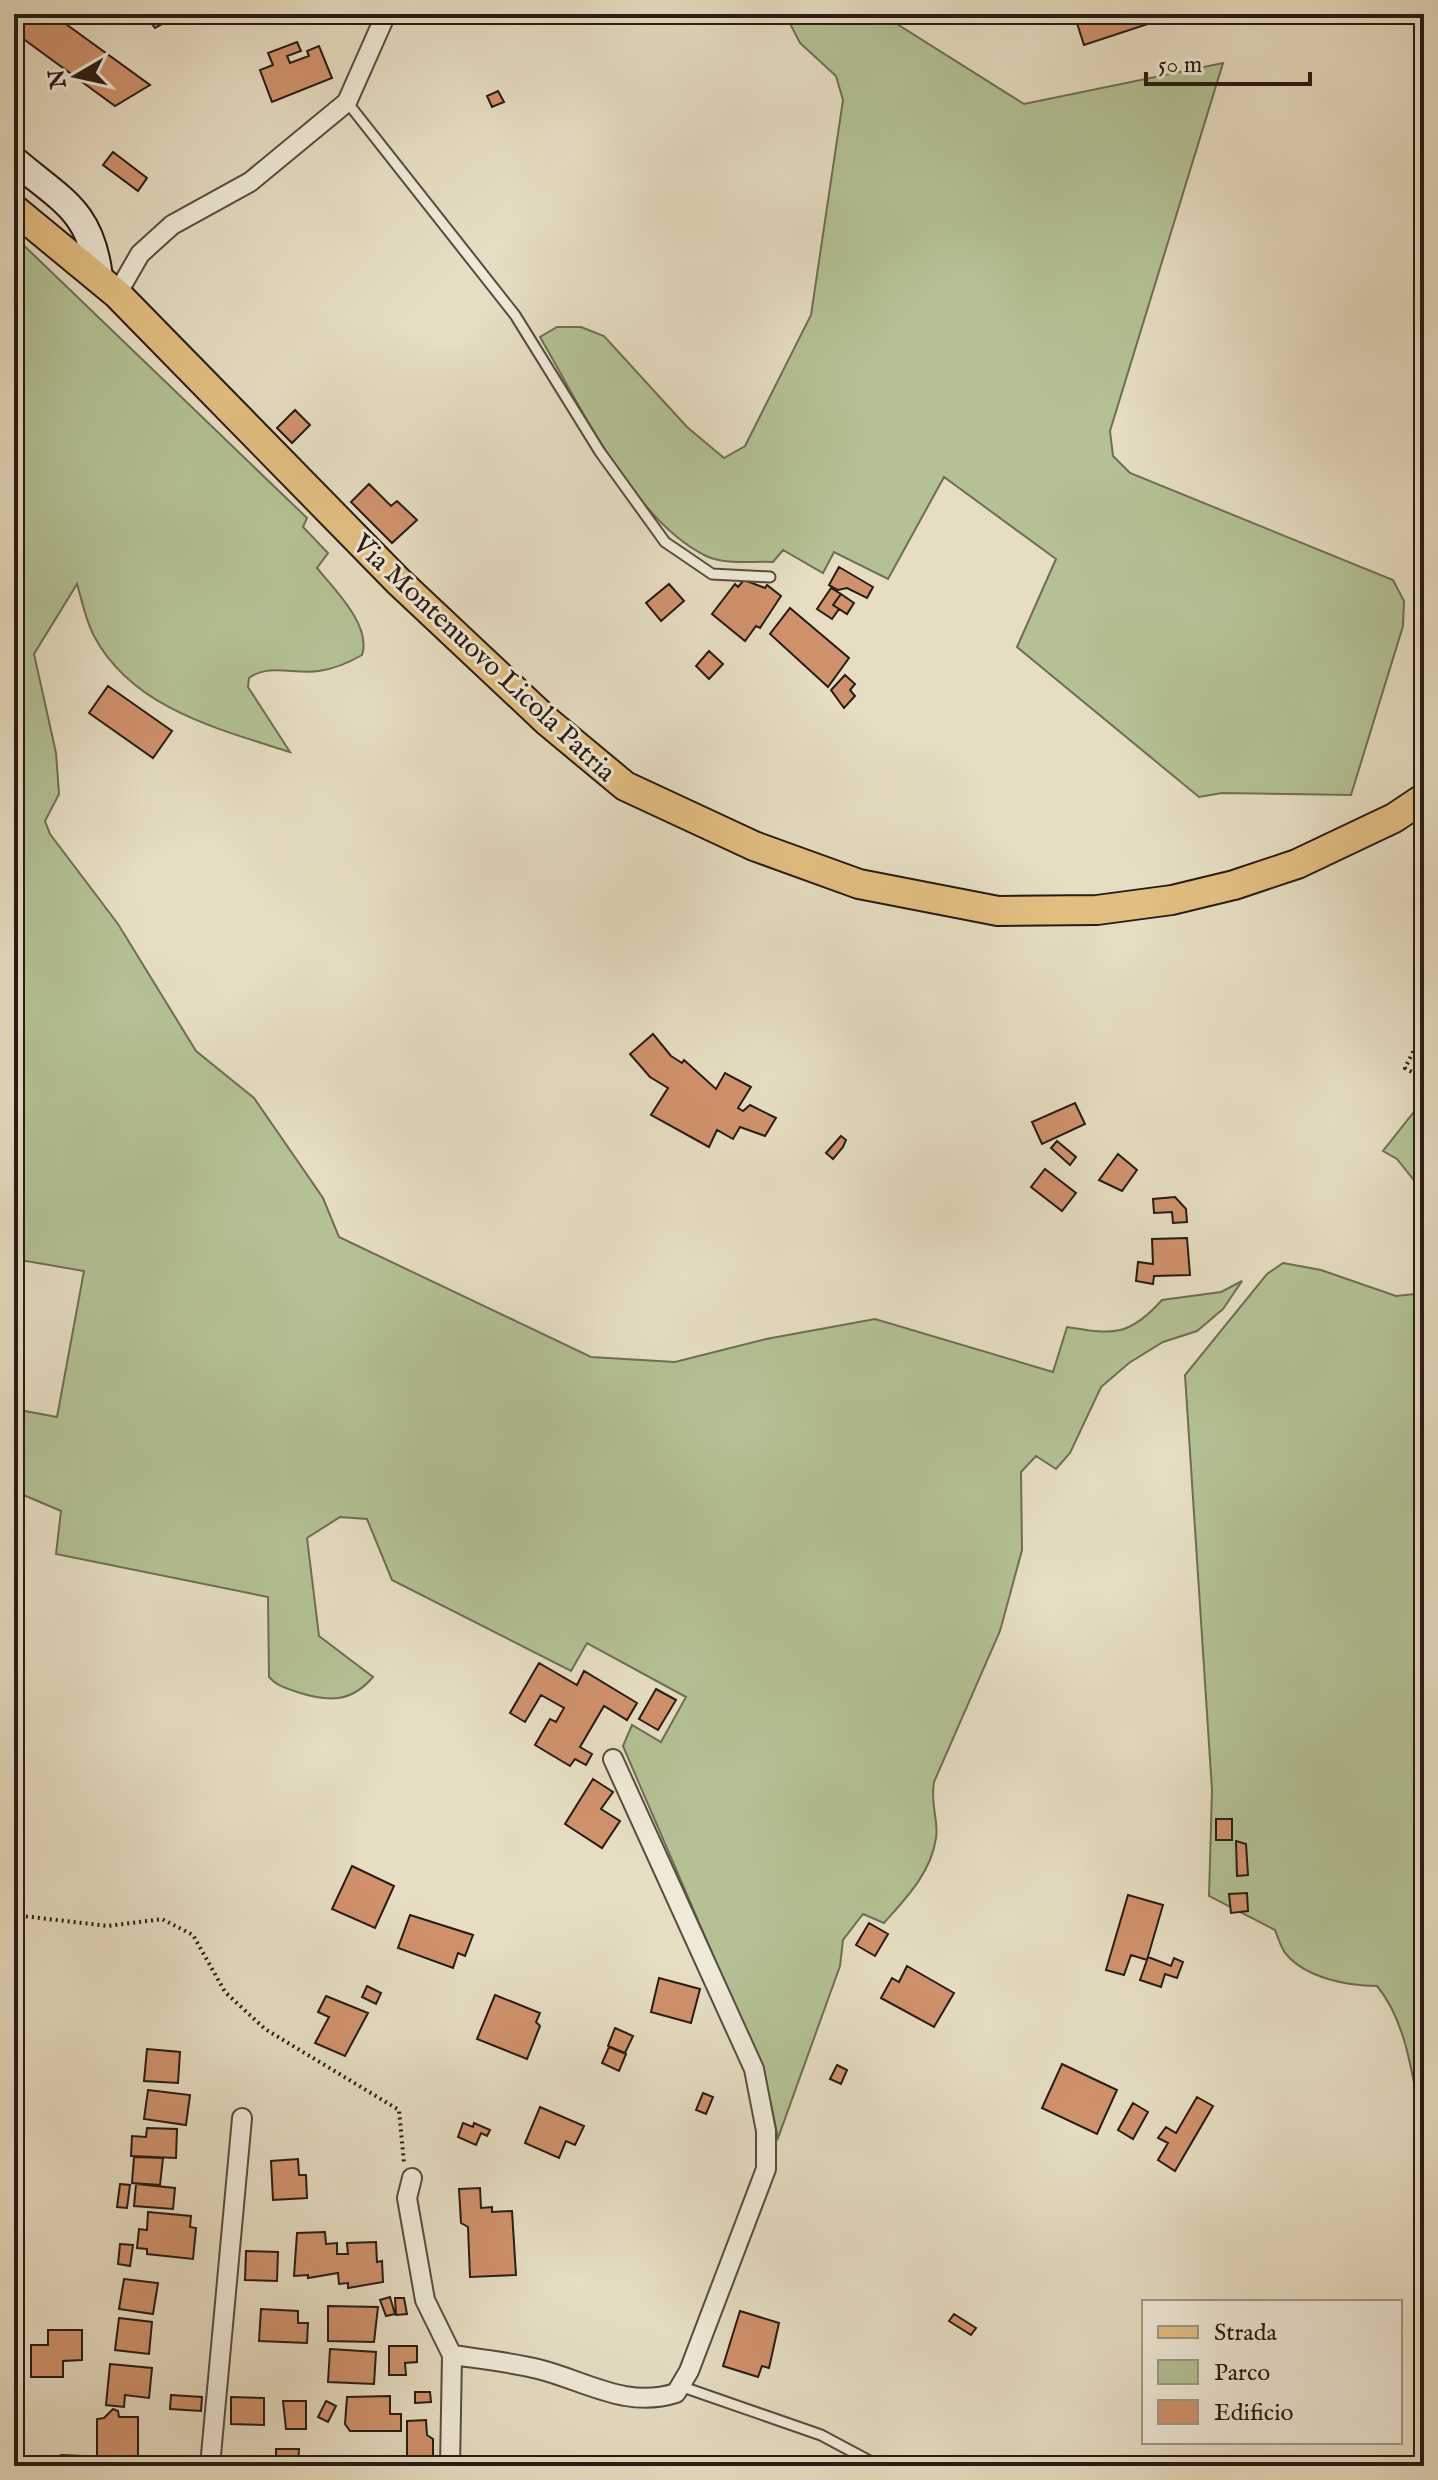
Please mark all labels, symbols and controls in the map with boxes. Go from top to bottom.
north arrow [36,36,116,116]
scale bar [1146,36,1310,86]
text: 50 m [1158,50,1202,81]
text: N [43,67,74,91]
street label: Via Montenuovo Licola Patria [344,527,623,791]
legend [1142,2300,1402,2444]
text: Strada [1214,2318,1278,2349]
text: Parco [1214,2358,1270,2389]
text: Edificio [1214,2398,1293,2429]

